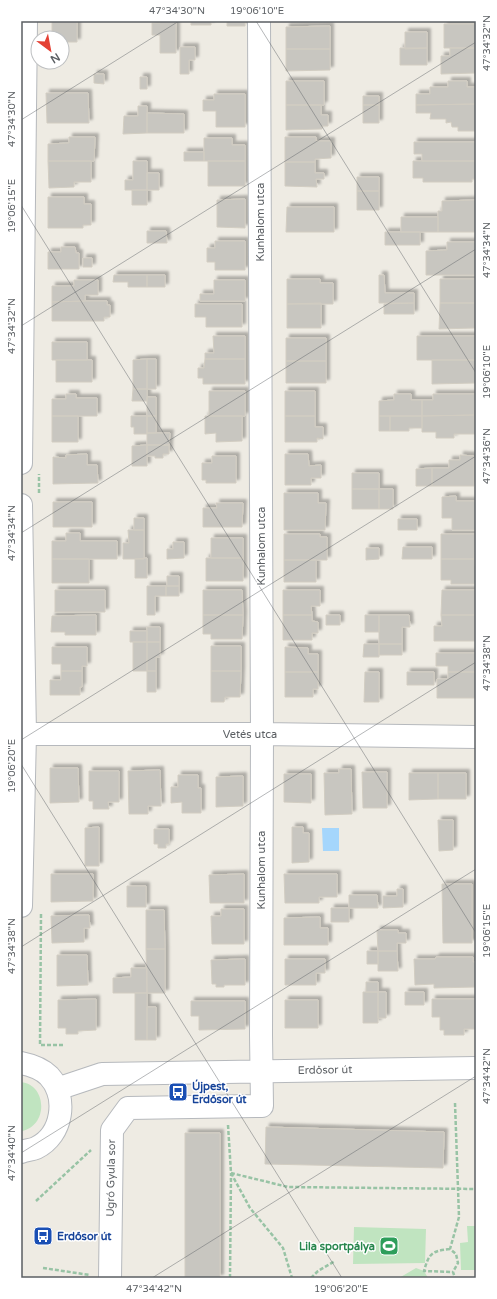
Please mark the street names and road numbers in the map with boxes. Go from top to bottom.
street label: Kunhalom utca [254,183,267,261]
street label: Kunhalom utca [255,507,268,585]
street label: Vetés utca [223,728,277,741]
street label: Kunhalom utca [255,831,268,909]
street label: Erdősor út [298,1063,352,1077]
street label: Ugró Gyula sor [104,1138,118,1217]

